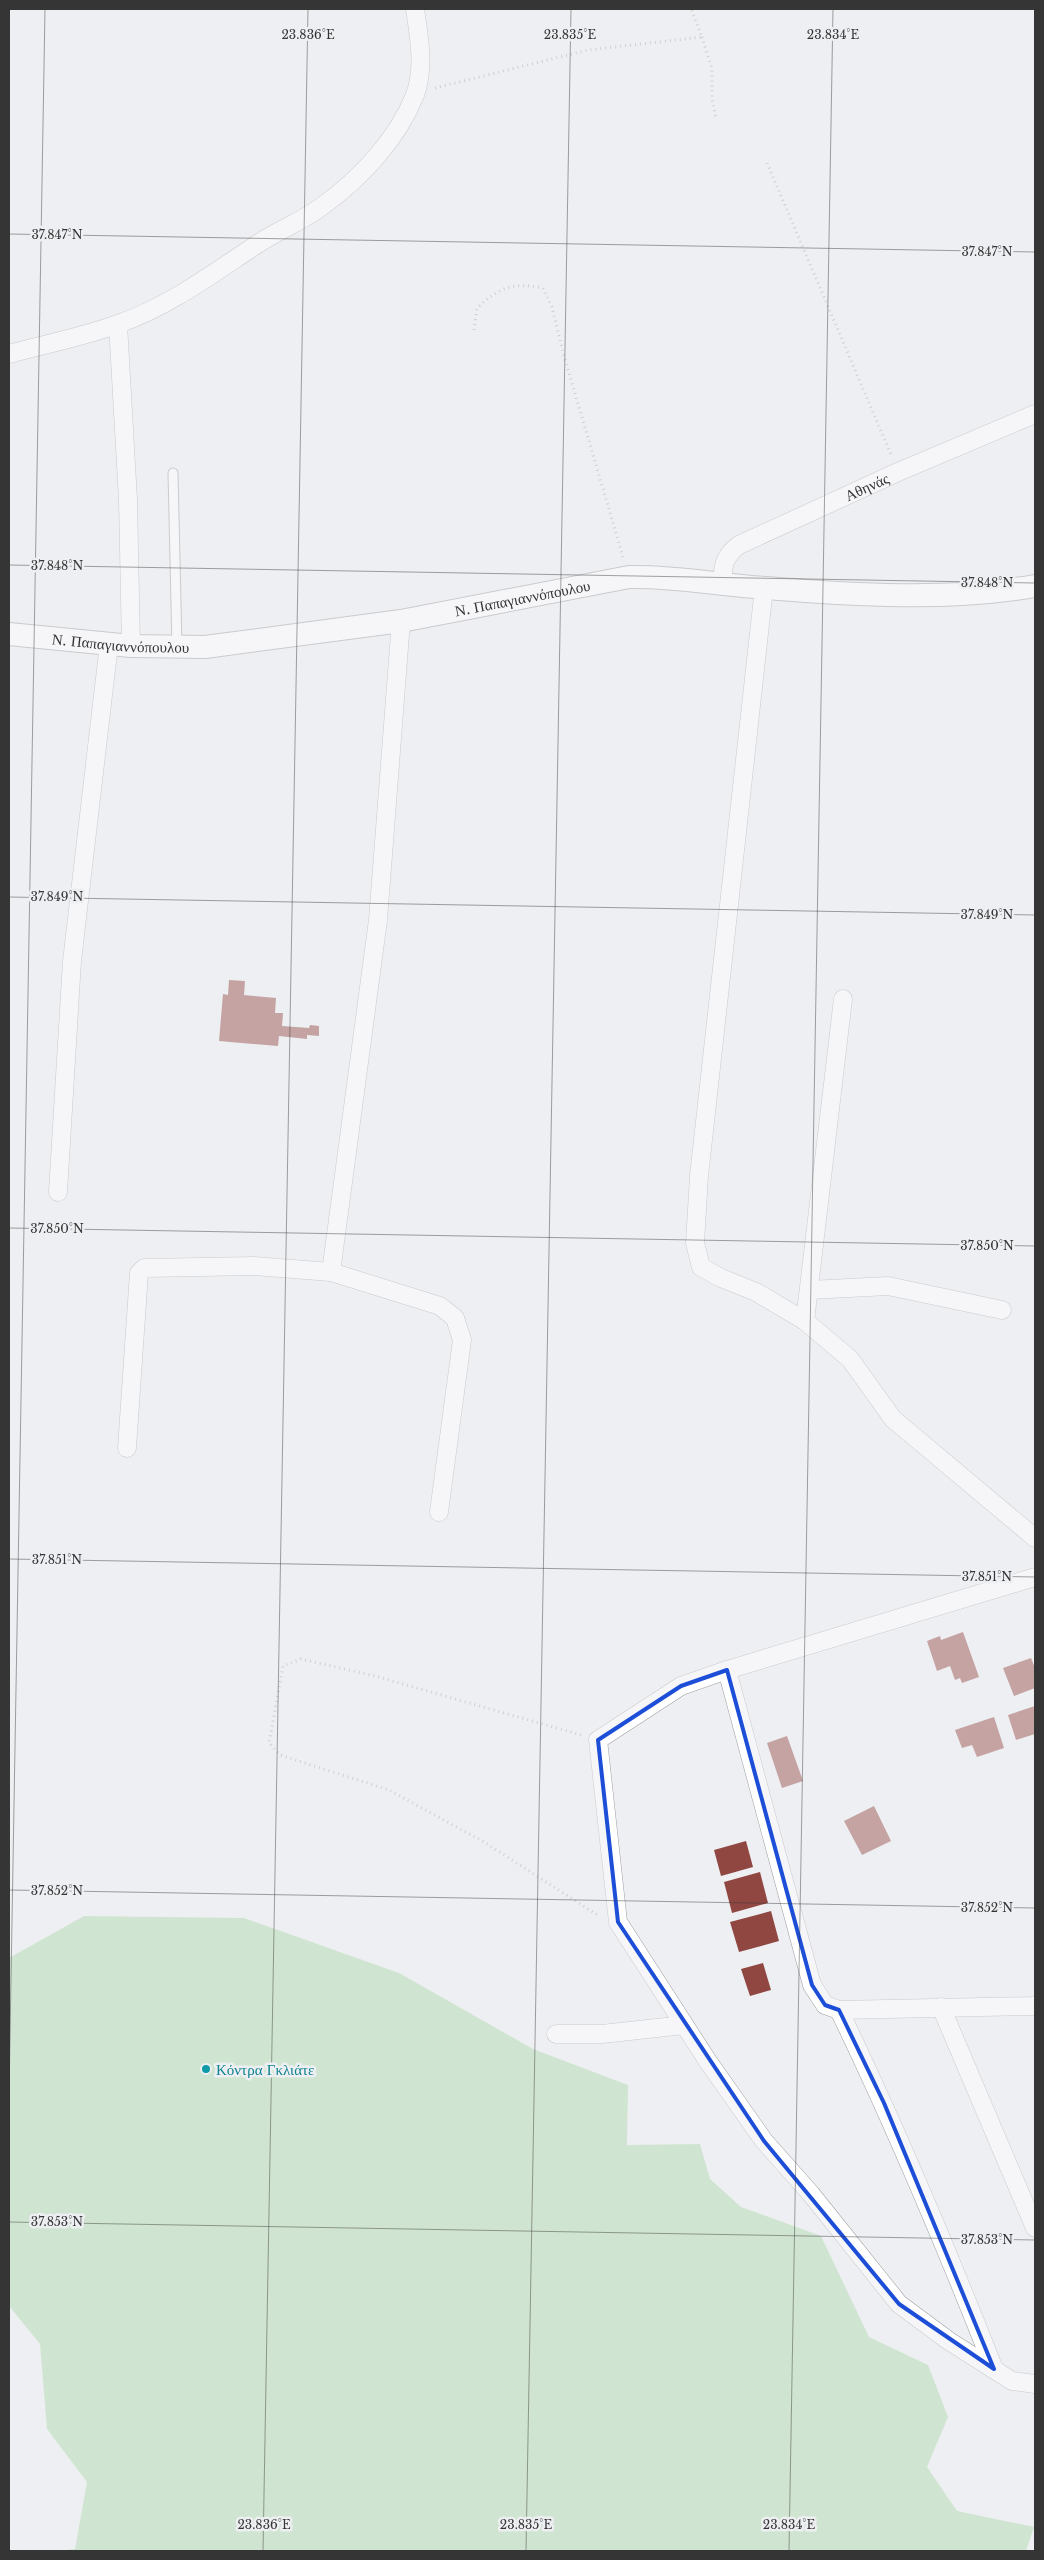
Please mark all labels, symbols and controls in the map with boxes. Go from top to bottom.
text: 23.836°E [281,27,335,42]
text: 23.835°E [544,27,596,42]
text: 23.834°E [807,27,859,42]
text: 37.847°N [31,227,83,242]
text: 37.847°N [961,244,1013,259]
street label: Αθηνάς [841,468,892,505]
text: 37.848°N [31,558,83,573]
street label: Ν. Παπαγιαννόπουλου [453,575,592,620]
text: 37.848°N [961,575,1013,590]
street label: Ν. Παπαγιαννόπουλου [51,629,189,656]
text: 37.849°N [31,889,84,904]
text: 37.849°N [961,907,1014,922]
text: 37.850°N [30,1221,84,1236]
text: 37.850°N [960,1238,1014,1253]
text: 37.851°N [32,1552,82,1567]
text: 37.851°N [962,1569,1012,1584]
text: 37.852°N [31,1883,83,1898]
text: 37.852°N [961,1900,1013,1915]
place label: Κόντρα Γκλιάτε [216,2060,314,2079]
marker: Κόντρα Γκλιάτε [200,2063,212,2075]
text: 37.853°N [31,2214,83,2229]
text: 37.853°N [961,2232,1013,2247]
text: 23.836°E [237,2517,291,2532]
text: 23.835°E [500,2517,552,2532]
text: 23.834°E [763,2517,815,2532]

